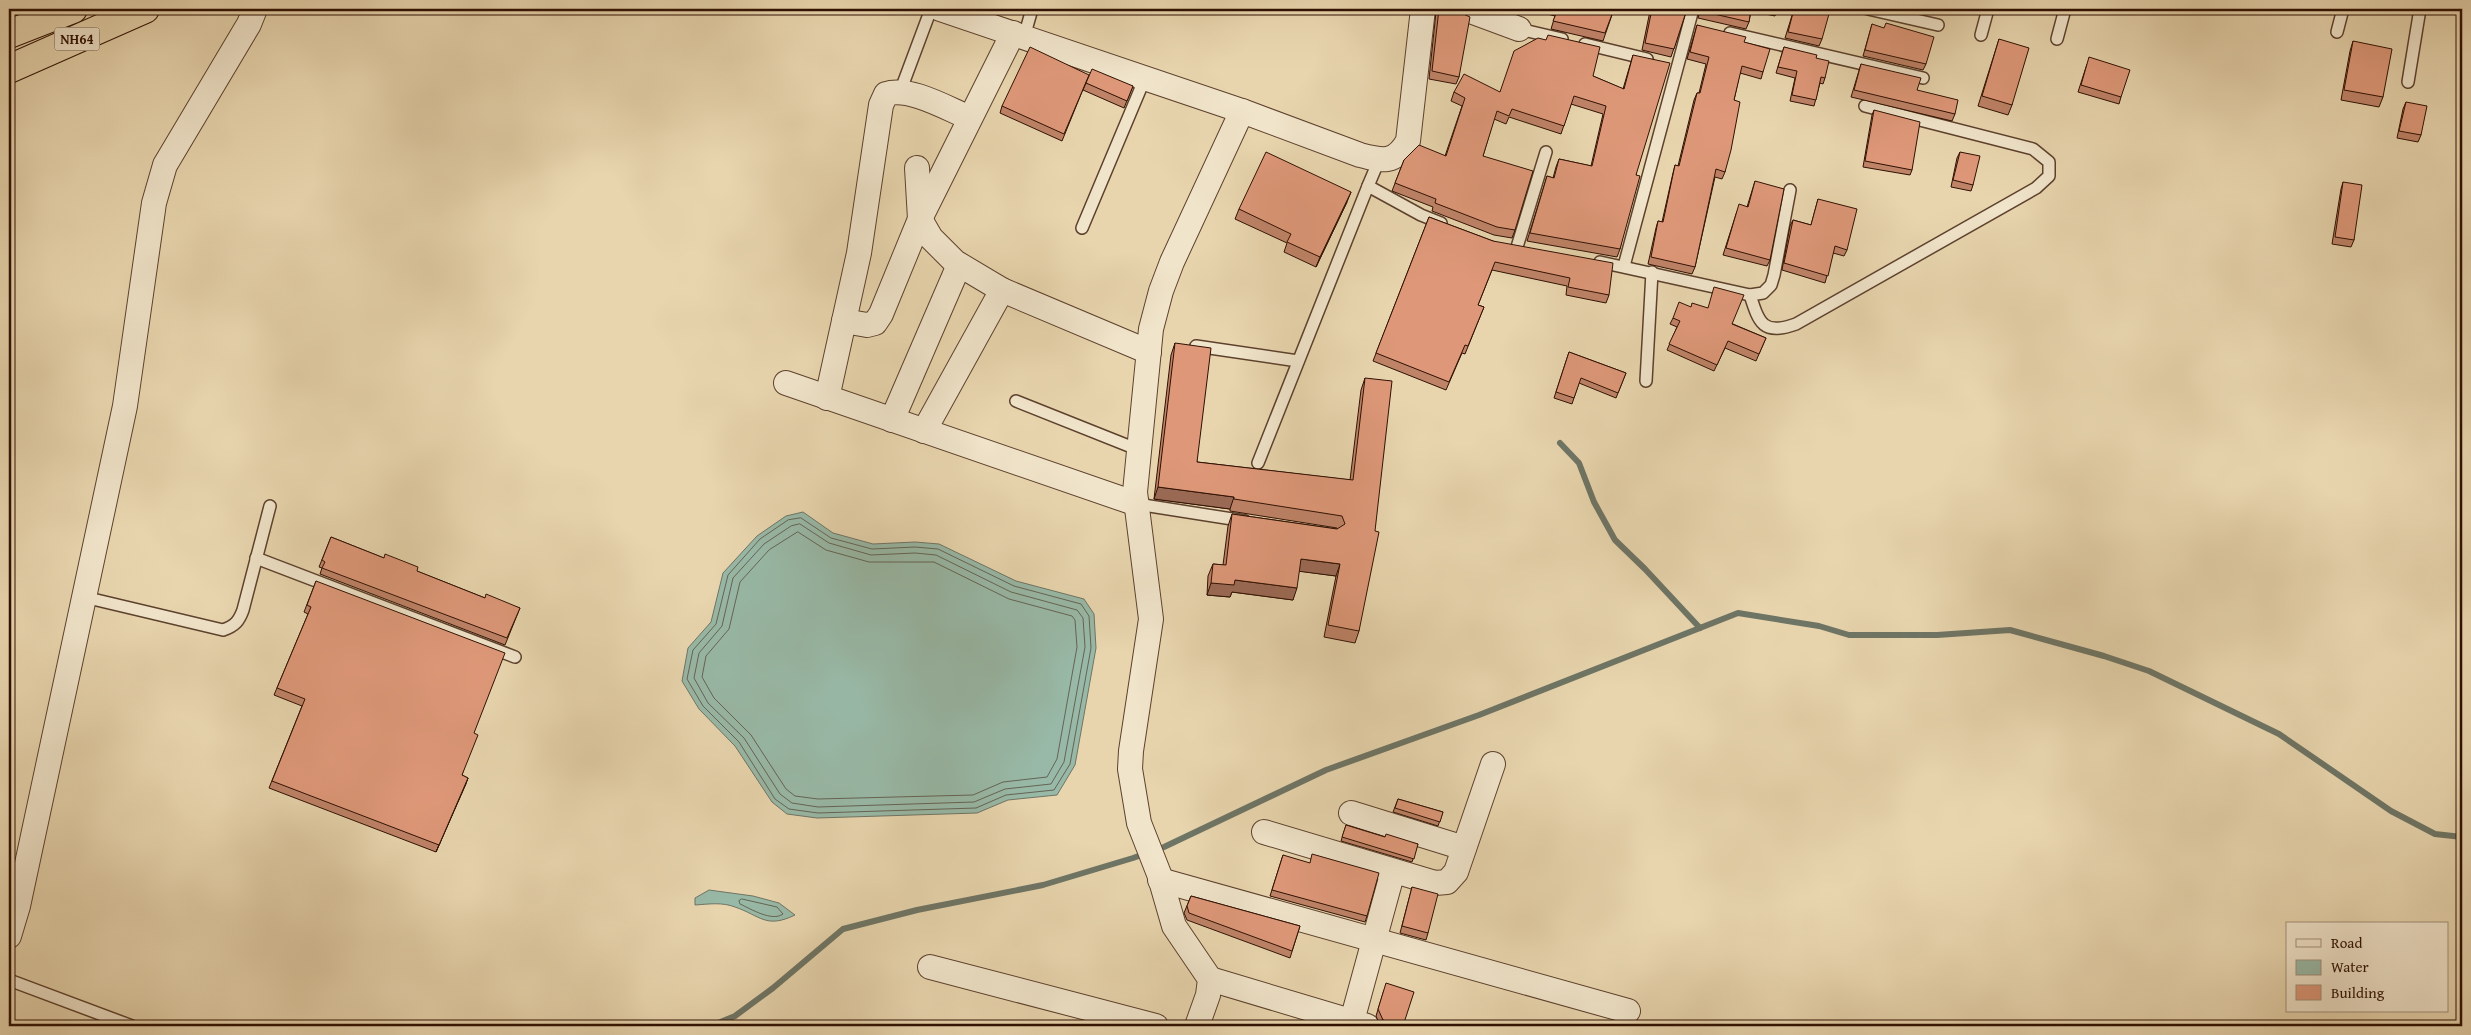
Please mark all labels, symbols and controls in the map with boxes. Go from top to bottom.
road number: NH64 [54,28,100,50]
legend [2286,922,2448,1012]
text: Road [2331,932,2362,953]
text: Water [2331,956,2369,977]
text: Building [2331,982,2385,1003]

